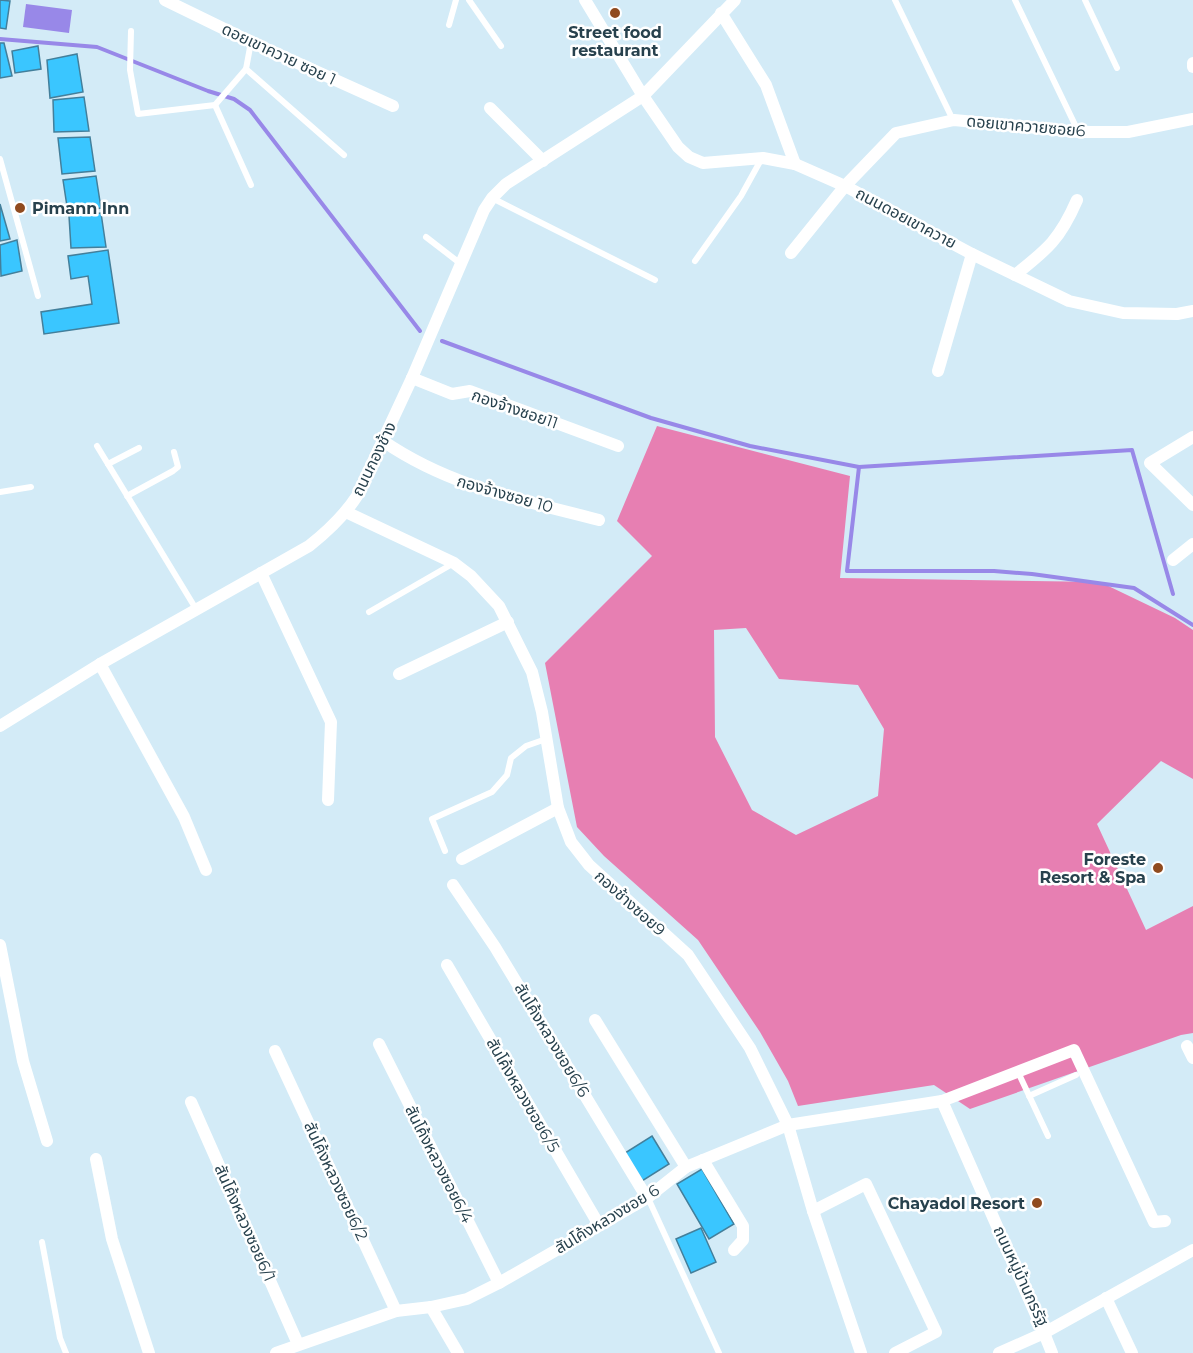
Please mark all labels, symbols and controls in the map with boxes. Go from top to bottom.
marker: Street food restaurant [608,6,622,20]
street label: ดอยเขาควาย ซอย 1 [219,19,339,89]
place label: Street food restaurant [568,23,662,60]
street label: ดอยเขาควายซอย6 [966,111,1087,141]
street label: ถนนดอยเขาควาย [852,183,960,253]
place label: Pimann Inn [32,199,129,218]
marker: Pimann Inn [13,201,27,215]
street label: กองจ้างซอย11 [469,385,561,433]
street label: ถนนกองช้าง [348,419,400,499]
street label: กองจ้างซอย 10 [455,471,555,517]
place label: Foreste Resort & Spa [1039,850,1146,887]
marker: Foreste Resort & Spa [1151,861,1165,875]
street label: กองช้างซอย9 [591,866,669,940]
street label: สันโค้งหลวงซอย6/6 [511,980,594,1101]
street label: สันโค้งหลวงซอย6/5 [483,1034,563,1156]
street label: สันโค้งหลวงซอย6/4 [401,1102,477,1226]
street label: สันโค้งหลวงซอย6/2 [300,1118,372,1244]
street label: สันโค้งหลวงซอย6/1 [211,1161,279,1285]
street label: สันโค้งหลวงซอย 6 [551,1180,663,1258]
place label: Chayadol Resort [888,1194,1025,1213]
marker: Chayadol Resort [1030,1196,1044,1210]
street label: ถนนหมู่บ้านกรรัฐ [989,1223,1053,1329]

